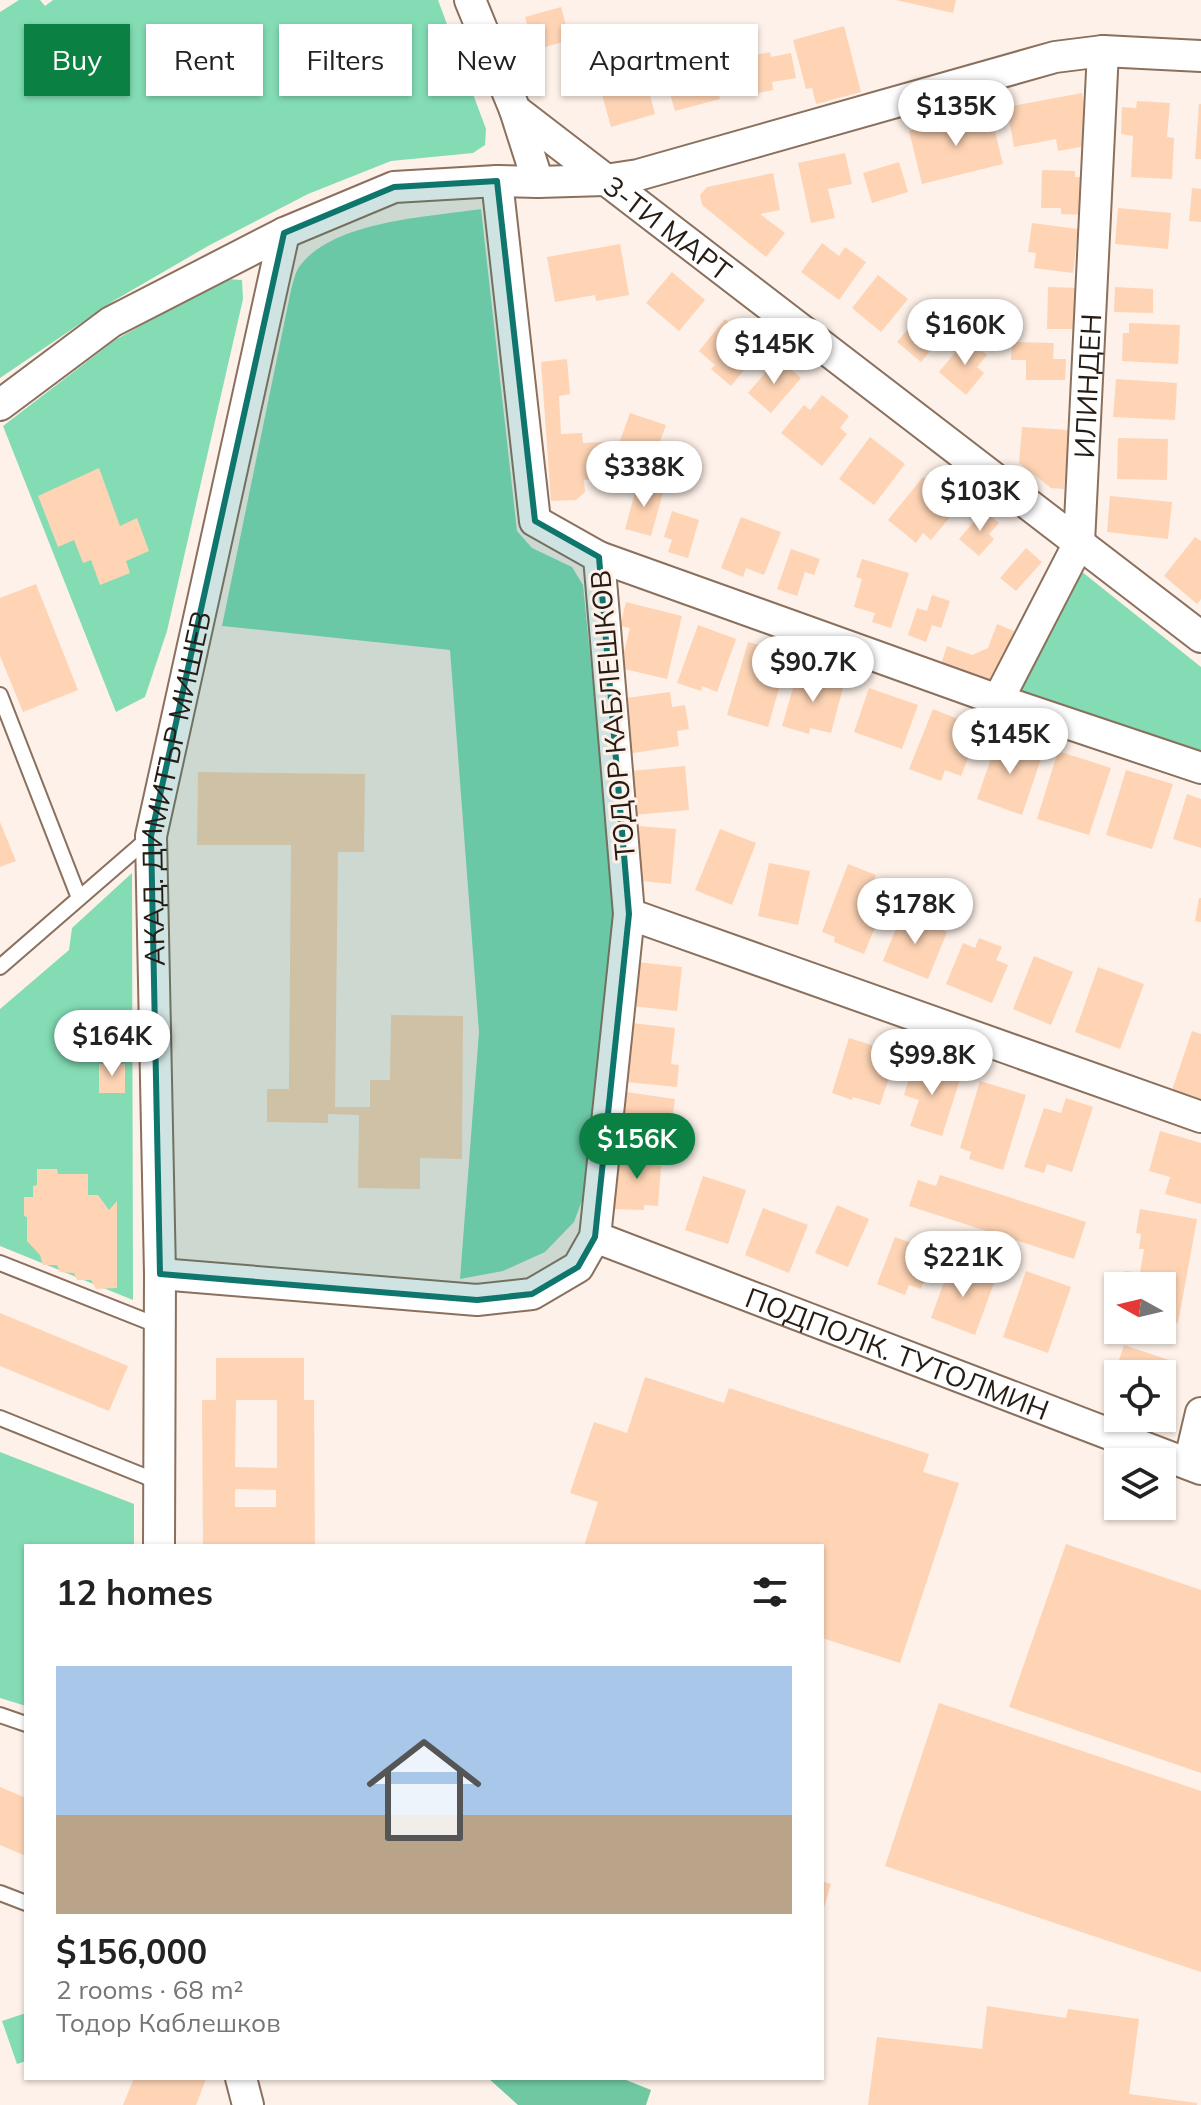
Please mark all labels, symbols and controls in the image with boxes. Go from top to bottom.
chip: Buy [24,24,130,96]
chip: Rent [146,24,263,96]
chip: Filters [279,24,412,96]
chip: New [428,24,545,96]
chip: Apartment [561,24,758,96]
pin: $135K [900,80,1012,148]
text: $135K [916,89,996,122]
street label: 3-ТИ МАРТ [597,168,739,288]
pin: $160K [909,299,1021,367]
text: $160K [925,308,1005,341]
street label: ИЛИНДЕН [1066,313,1108,459]
pin: $145K [718,318,830,386]
text: $145K [734,327,814,360]
pin: $338K [588,441,700,509]
text: $338K [604,450,684,483]
pin: $103K [924,465,1036,533]
text: $103K [940,474,1020,507]
street label: ТОДОР КАБЛЕШКОВ [582,569,642,861]
street label: АКАД. ДИМИТЪР МИШЕВ [133,608,218,967]
pin: $90.7K [748,636,878,704]
text: $90.7K [770,645,856,678]
pin: $145K [954,708,1066,776]
text: $145K [970,717,1050,750]
pin: $178K [859,878,971,946]
text: $178K [875,887,955,920]
pin: $164K [56,1010,168,1078]
text: $164K [72,1019,152,1052]
pin: $99.8K [867,1029,997,1097]
text: $99.8K [889,1038,975,1071]
pin: $156K [581,1113,693,1181]
text: $156K [597,1122,677,1155]
pin: $221K [907,1231,1019,1299]
text: $221K [923,1240,1003,1273]
north arrow [1104,1272,1176,1344]
map controls [1104,1272,1176,1520]
street label: ПОДПОЛК. ТУТОЛМИН [741,1279,1054,1427]
button: locate [1104,1360,1176,1432]
button: layers [1104,1448,1176,1520]
icon: filters [748,1570,792,1614]
text: 12 homes [56,1571,213,1614]
icon: home [352,1718,496,1862]
text: $156,000 [56,1930,207,1973]
text: 2 rooms · 68 m² [56,1973,243,2006]
text: Тодор Каблешков [56,2006,281,2039]

